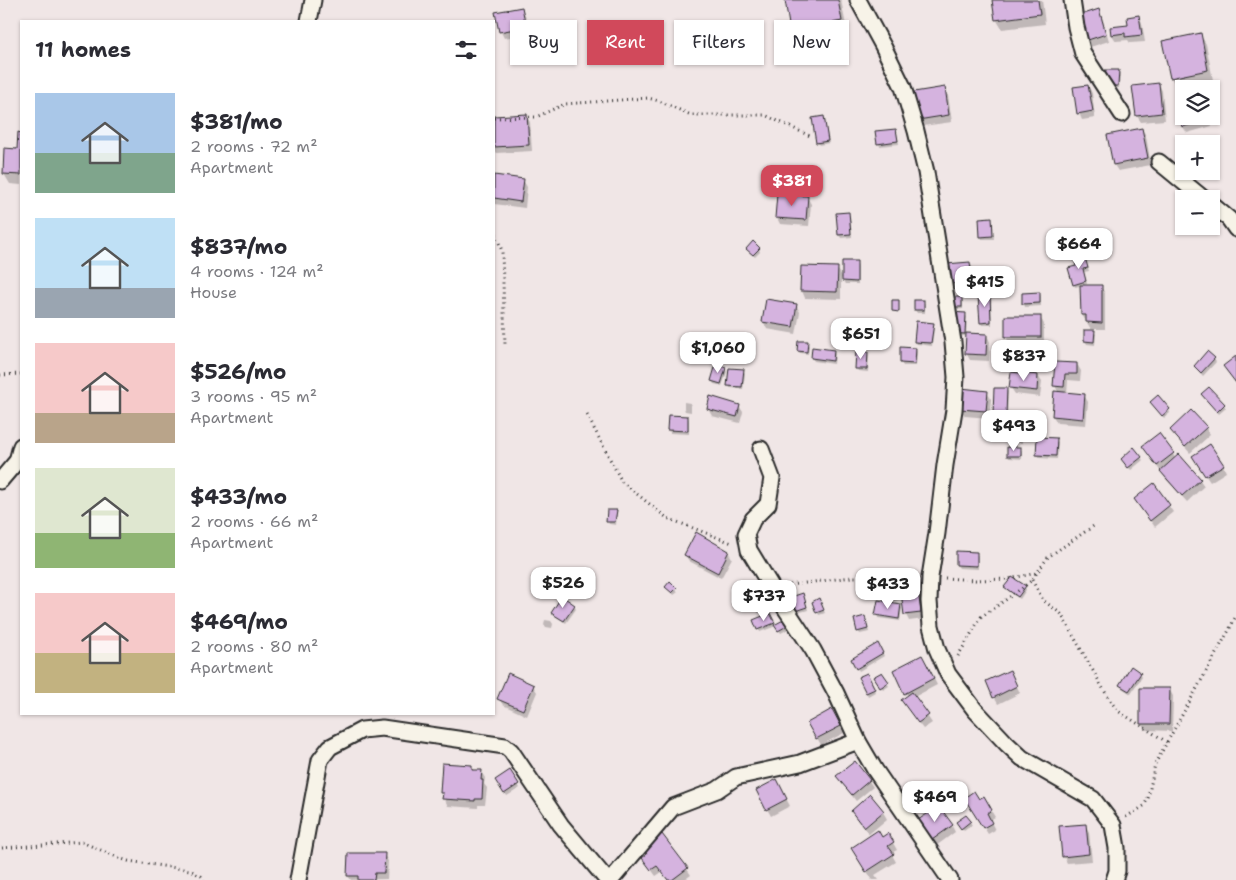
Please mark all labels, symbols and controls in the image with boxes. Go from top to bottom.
chip: Buy [510,20,577,65]
chip: Rent [587,20,664,65]
chip: Filters [674,20,764,65]
chip: New [774,20,849,65]
text: 11 homes [35,36,131,64]
icon: filters [452,36,480,64]
map controls [1175,80,1220,235]
button: layers [1175,80,1220,125]
text: $381/mo [190,108,283,136]
icon: home [75,113,135,173]
button: + [1175,135,1220,180]
text: 2 rooms · 72 m² [190,136,318,157]
text: Apartment [190,157,273,178]
pin: $381 [762,164,822,207]
text: $381 [772,170,812,191]
button: − [1175,190,1220,235]
pin: $664 [1049,228,1109,270]
text: $837/mo [190,233,287,261]
text: $664 [1057,233,1101,254]
icon: home [75,238,135,298]
text: 4 rooms · 124 m² [190,261,324,282]
pin: $415 [955,266,1015,308]
text: $415 [966,271,1004,292]
text: House [190,282,237,303]
pin: $651 [831,318,891,360]
text: $651 [842,323,880,344]
pin: $1,060 [677,332,759,374]
text: $1,060 [691,337,745,358]
pin: $837 [994,340,1054,382]
text: $837 [1002,345,1046,366]
text: $526/mo [190,358,286,386]
icon: home [75,363,135,423]
text: 3 rooms · 95 m² [190,386,317,407]
text: Apartment [190,407,273,428]
pin: $493 [984,410,1044,452]
text: $493 [992,415,1036,436]
text: $433/mo [190,483,287,511]
icon: home [75,488,135,548]
text: 2 rooms · 66 m² [190,511,318,532]
text: Apartment [190,532,273,553]
pin: $526 [533,566,593,609]
pin: $433 [858,568,918,610]
text: $526 [542,572,584,593]
text: $433 [866,573,910,594]
pin: $737 [734,580,794,622]
text: $737 [743,585,786,606]
text: $469/mo [190,608,288,636]
icon: home [75,613,135,673]
text: 2 rooms · 80 m² [190,636,318,657]
text: Apartment [190,657,273,678]
pin: $469 [905,780,965,823]
text: $469 [913,786,957,807]

